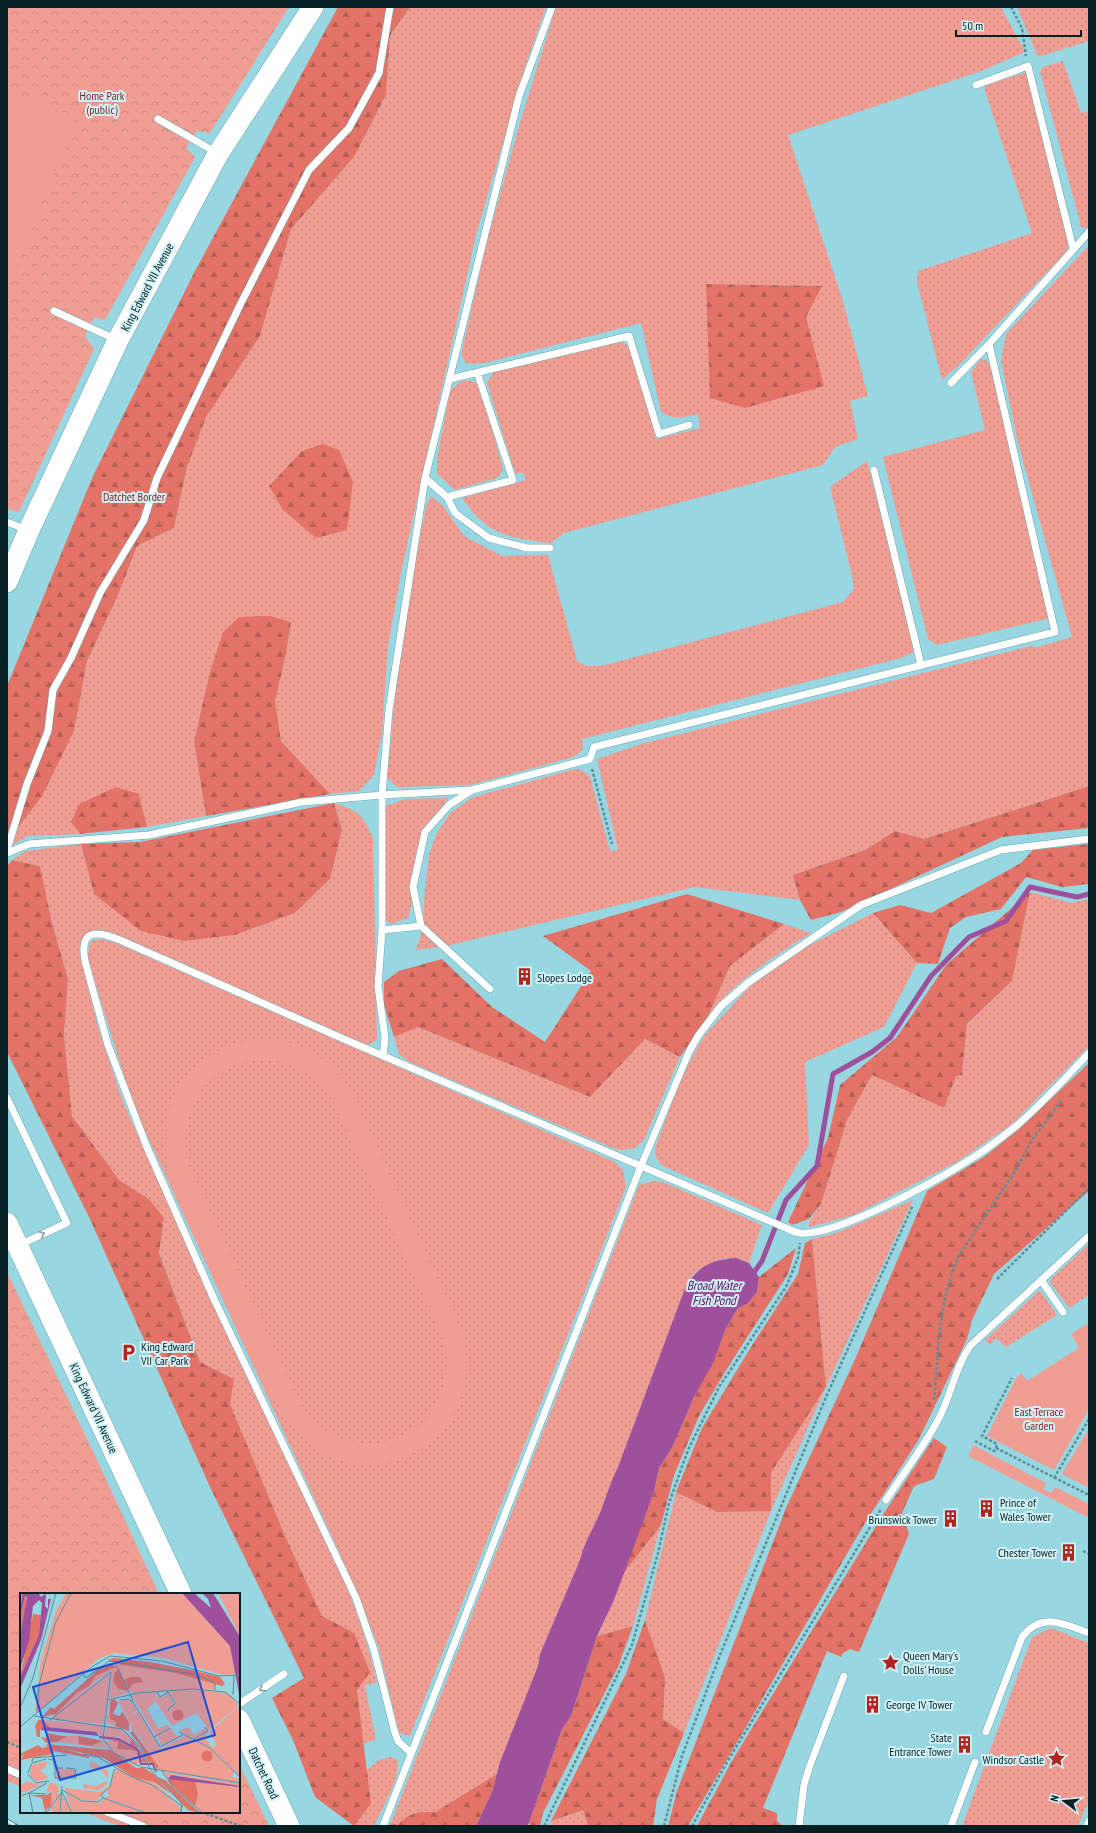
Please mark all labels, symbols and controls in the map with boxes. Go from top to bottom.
scale bar [956,12,1081,38]
text: 50 m [962,18,983,33]
park label: Home Park (public) [80,88,125,117]
street label: King Edward VII Avenue [117,240,177,334]
park label: Datchet Border [103,489,166,504]
building icon: Slopes Lodge [514,967,534,987]
place label: Slopes Lodge [537,970,592,985]
one-way arrow [39,1231,46,1239]
water label: Broad Water Fish Pond [687,1277,744,1309]
place label: King Edward VII Car Park [140,1339,193,1368]
parking icon: King Edward VII Car Park [118,1343,138,1363]
street label: King Edward VII Avenue [66,1360,122,1456]
park label: East Terrace Garden [1014,1404,1064,1433]
place label: Prince of Wales Tower [1000,1495,1052,1524]
building icon: Prince of Wales Tower [977,1499,997,1519]
building icon: Brunswick Tower [940,1509,960,1529]
place label: Brunswick Tower [869,1512,938,1527]
building icon: Chester Tower [1059,1542,1079,1562]
place label: Chester Tower [998,1545,1057,1560]
inset map [20,1593,240,1813]
place label: Queen Mary's Dolls' House [903,1648,958,1677]
place icon: Queen Mary's Dolls' House [880,1652,900,1672]
one-way arrow [259,1685,266,1692]
building icon: George IV Tower [863,1694,883,1714]
place label: George IV Tower [886,1697,953,1712]
place label: State Entrance Tower [889,1730,953,1759]
building icon: State Entrance Tower [955,1734,975,1754]
street label: Datchet Road [246,1745,282,1801]
place icon: Windsor Castle [1047,1749,1067,1769]
place label: Windsor Castle [983,1752,1044,1767]
north arrow [1044,1781,1084,1821]
text: N [1047,1793,1062,1803]

